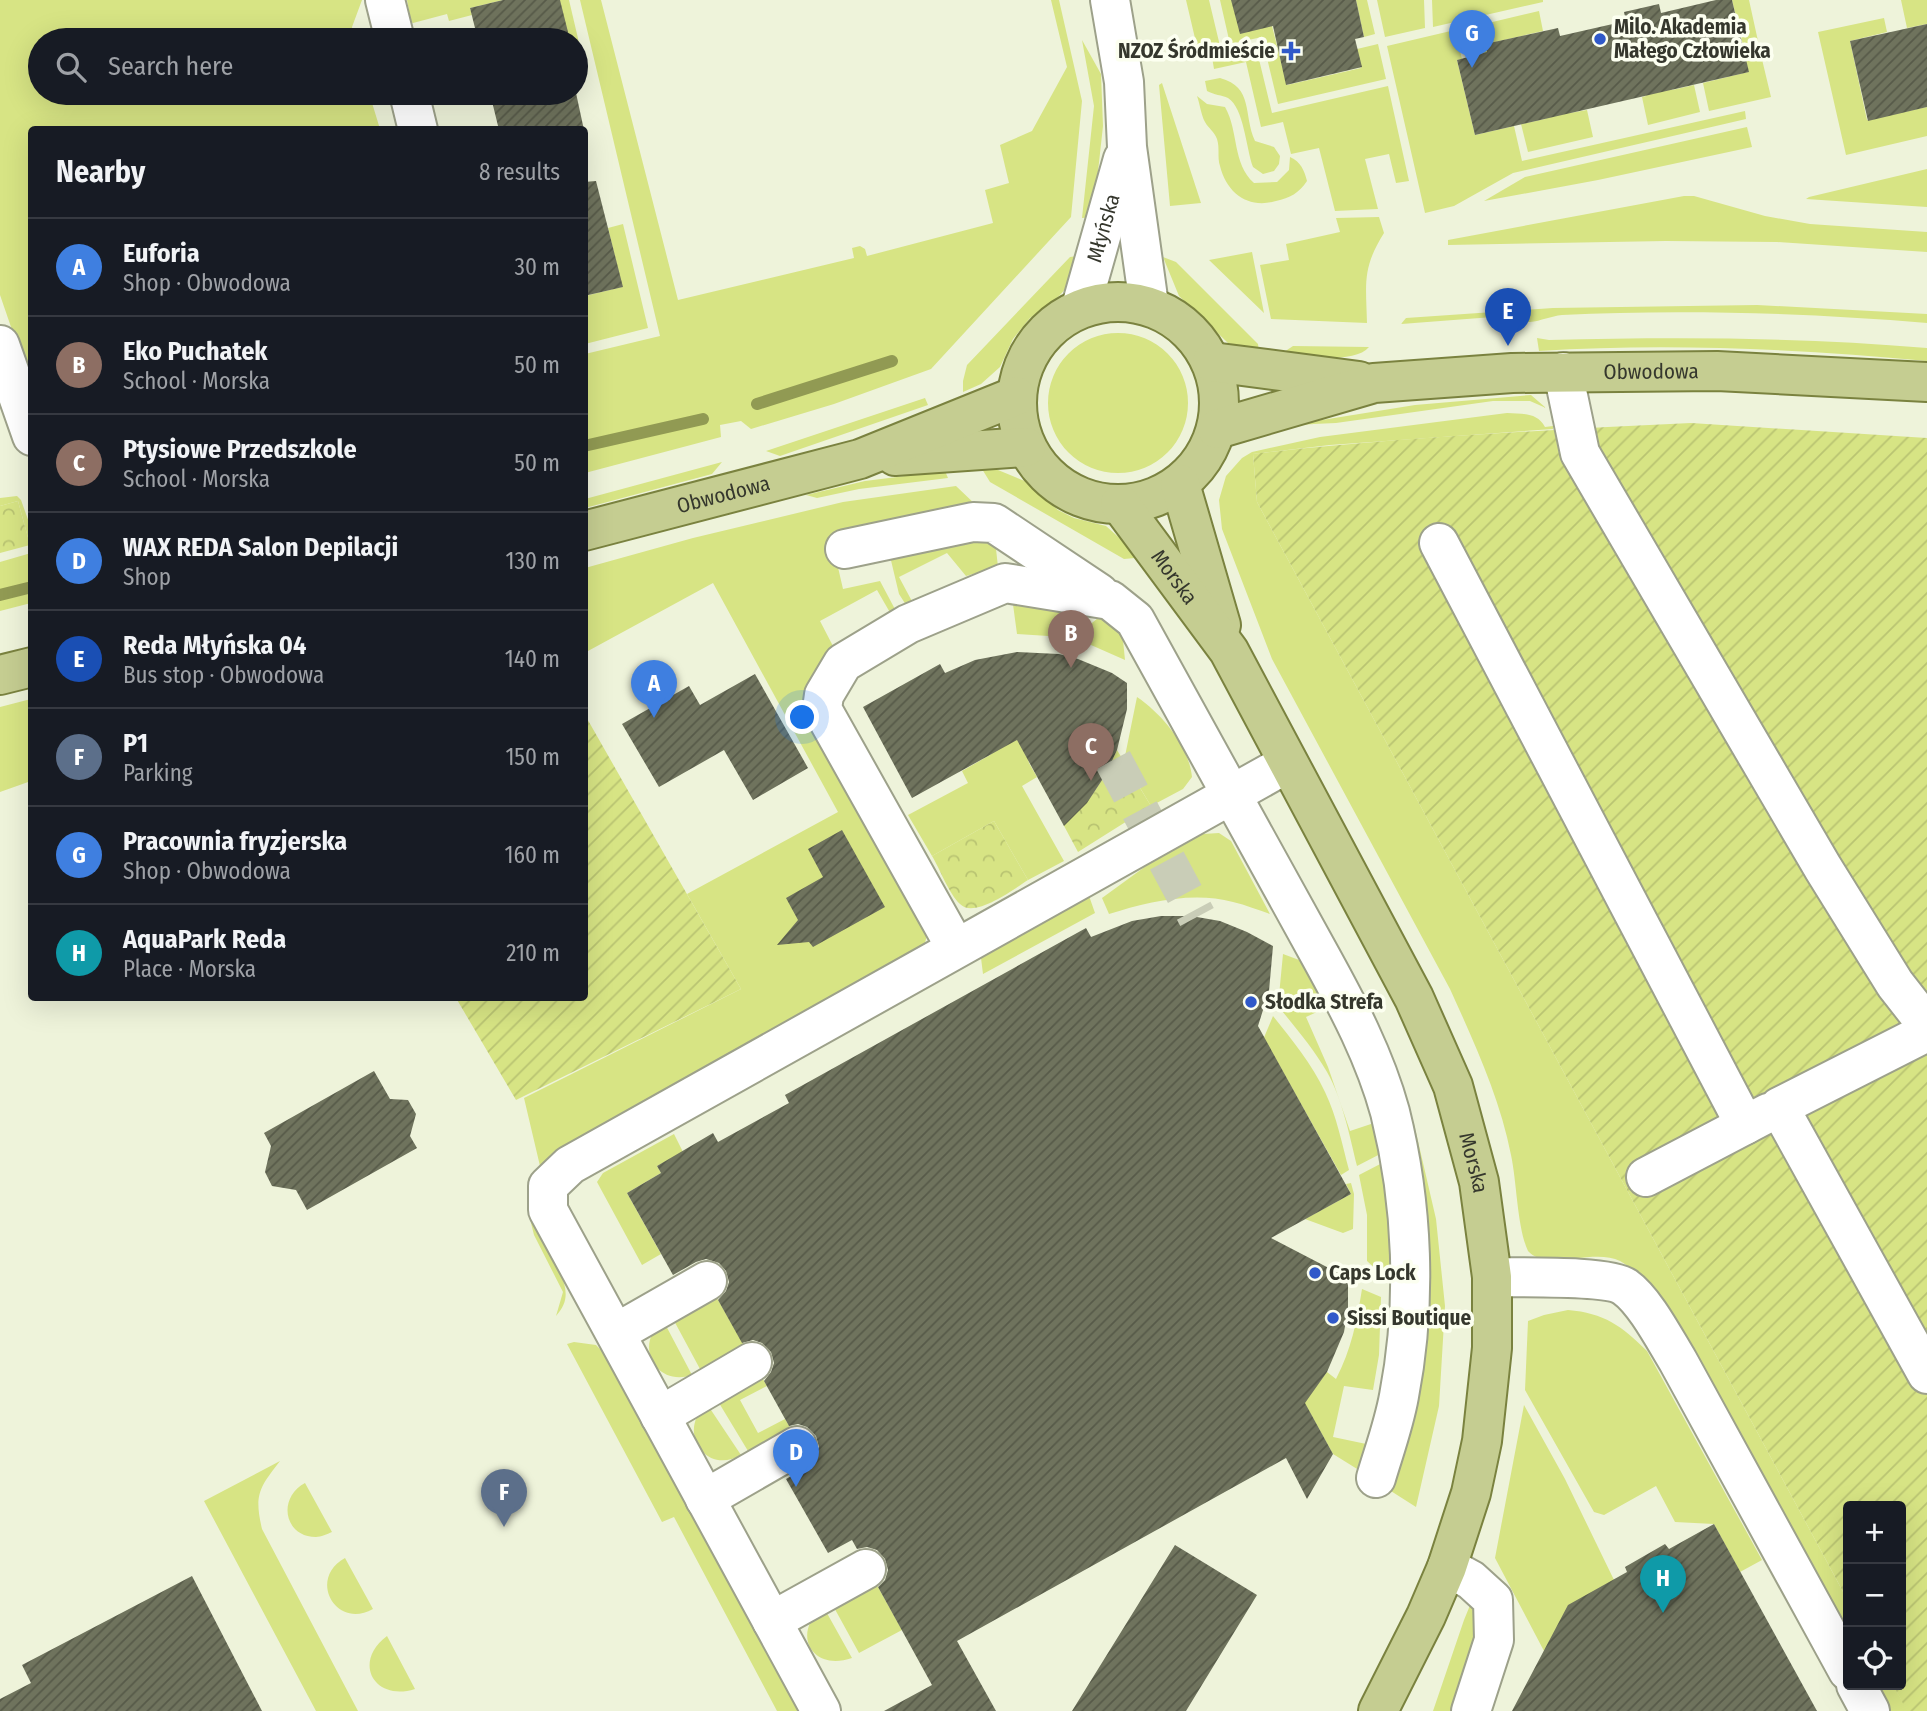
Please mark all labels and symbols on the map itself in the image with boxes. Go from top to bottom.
pin: G [1449,10,1495,68]
place label: Milo. Akademia Małego Człowieka [1614,14,1771,64]
marker: Milo. Akademia Małego Człowieka [1592,31,1608,47]
place label: NZOZ Śródmieście [1118,37,1275,64]
marker: NZOZ Śródmieście [1281,41,1301,61]
street label: Młyńska [1081,191,1125,265]
pin: E [1485,288,1531,346]
street label: Obwodowa [1603,358,1699,385]
street label: Obwodowa [674,470,773,519]
street label: Morska [1145,545,1203,610]
pin: B [1048,610,1094,668]
pin: A [631,660,677,718]
your location [785,700,819,734]
pin: C [1068,723,1114,781]
place label: Słodka Strefa [1265,989,1383,1015]
marker: Słodka Strefa [1243,994,1259,1010]
street label: Morska [1453,1130,1493,1195]
place label: Caps Lock [1329,1260,1416,1286]
marker: Caps Lock [1307,1265,1323,1281]
place label: Sissi Boutique [1347,1305,1471,1331]
marker: Sissi Boutique [1325,1310,1341,1326]
pin: D [773,1429,819,1487]
pin: F [481,1469,527,1527]
pin: H [1640,1555,1686,1613]

